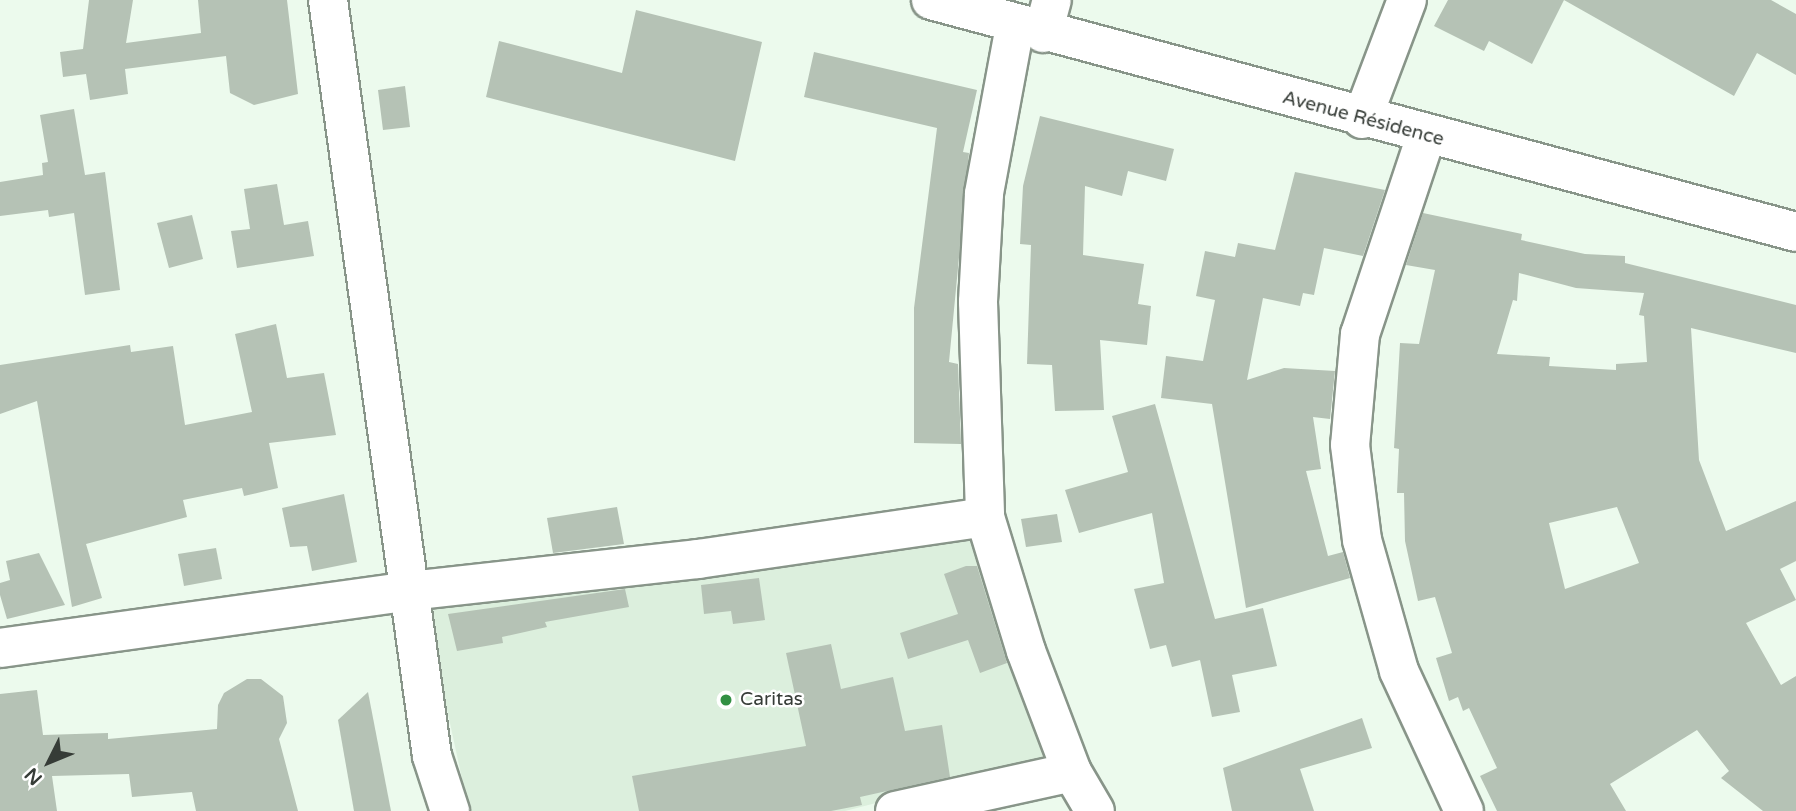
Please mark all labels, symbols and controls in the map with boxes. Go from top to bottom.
street label: Avenue Résidence [1280,86,1446,152]
place label: Caritas [740,689,803,711]
marker: Caritas [718,692,734,708]
north arrow [14,727,84,797]
text: N [20,763,47,789]

